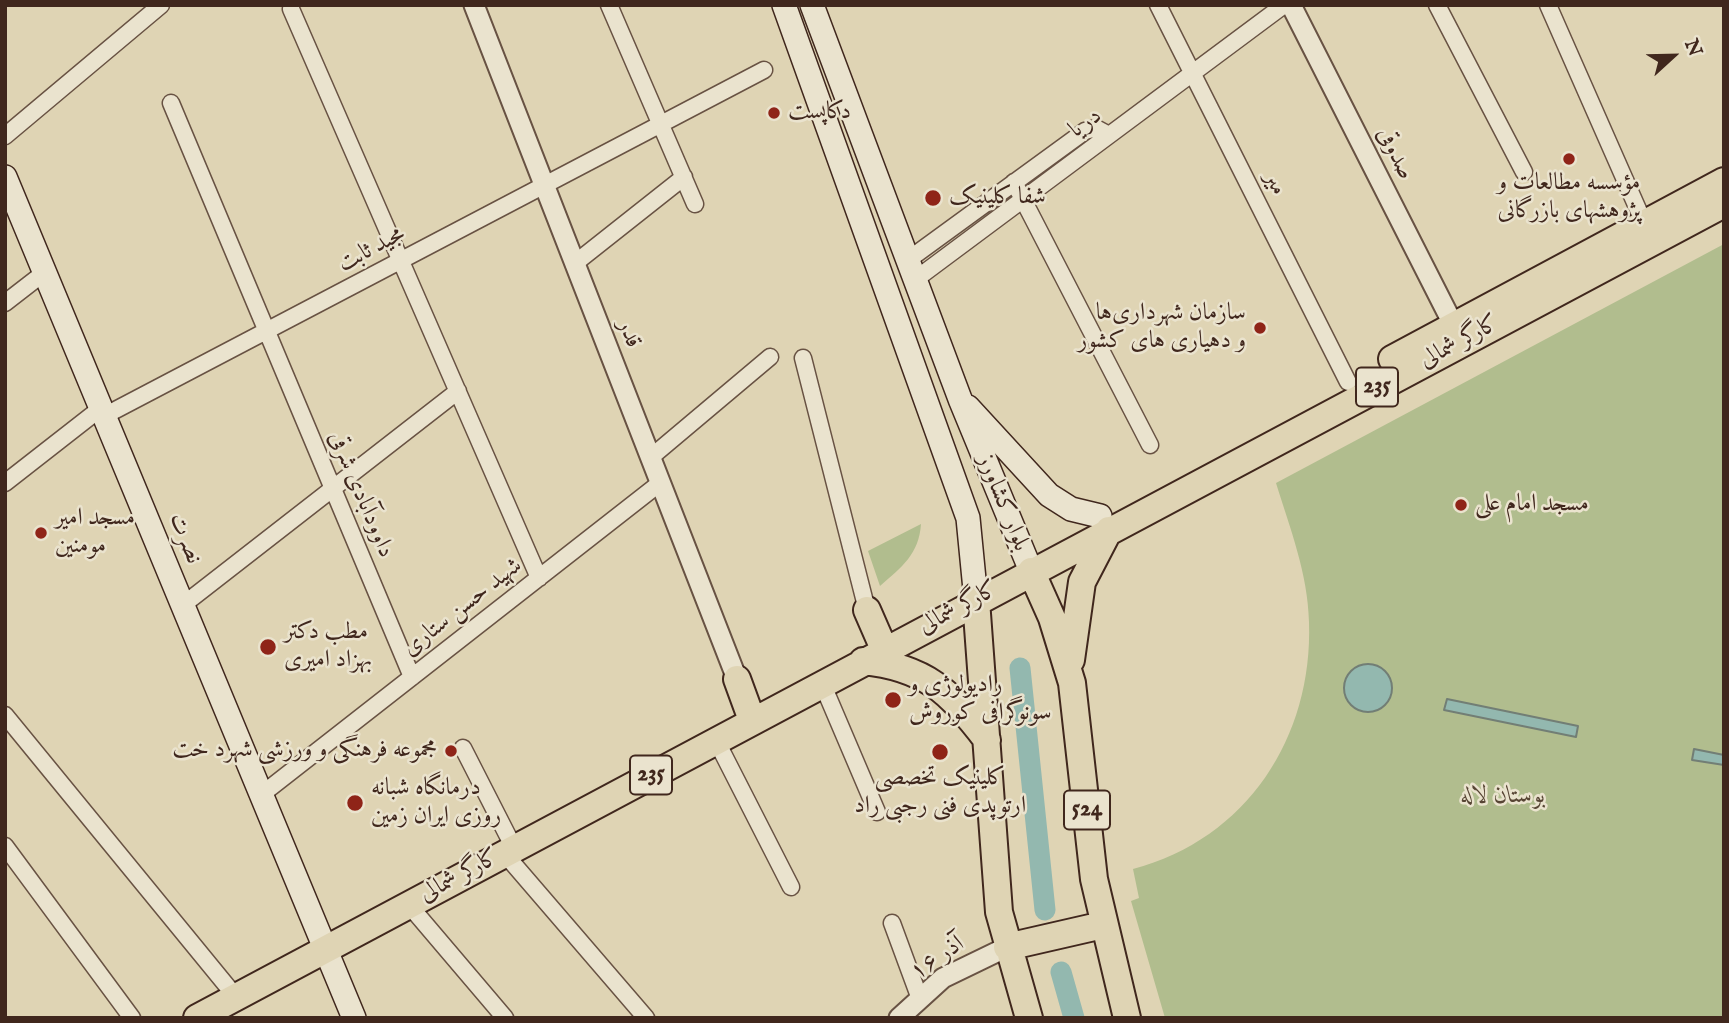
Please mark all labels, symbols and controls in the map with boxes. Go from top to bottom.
north arrow [1638,21,1708,91]
text: N [1678,36,1707,60]
place label: دکاپست [788,99,851,127]
street label: دریا [1064,103,1108,145]
marker: دکاپست [766,105,782,121]
street label: صدوقی [1369,123,1419,185]
marker: مؤسسه مطالعات و پژوهشهای بازرگانی [1561,151,1577,167]
street label: میر [1256,167,1292,201]
place label: مؤسسه مطالعات و پژوهشهای بازرگانی [1498,170,1640,226]
place label: شفا کلینیک [949,184,1046,212]
marker: شفا کلینیک [923,188,943,208]
street label: مجید ثابت [334,221,410,279]
place label: سازمان شهرداری‌ها و دهیاری‌ های کشور [1078,300,1246,356]
street label: کارگر شمالی [1415,310,1505,376]
street label: قدر [610,316,646,352]
marker: سازمان شهرداری‌ها و دهیاری‌ های کشور [1252,320,1268,336]
road number: 235 [1356,368,1398,406]
street label: داوودآبادی شرقی [321,428,399,562]
street label: بلوار کشاورز [970,450,1034,556]
place label: مسجد امام علی [1475,491,1589,519]
marker: مسجد امام علی [1453,497,1469,513]
place label: مسجد امیر مومنین [55,505,135,561]
street label: نصرت [161,509,207,569]
marker: مسجد امیر مومنین [33,525,49,541]
street label: شهید حسن ستاری [397,552,529,664]
street label: کارگر شمالی [914,576,1004,642]
place label: مطب دکتر بهزاد امیری [284,619,372,675]
marker: مطب دکتر بهزاد امیری [258,637,278,657]
place label: رادیولوژی و سونوگرافی کوروش [909,672,1052,728]
marker: رادیولوژی و سونوگرافی کوروش [883,690,903,710]
place label: مجموعه فرهنگی و ورزشی شهرد خت [172,737,437,765]
marker: کلینیک تخصصی ارتوپدی فنی رجبی راد [930,742,950,762]
marker: مجموعه فرهنگی و ورزشی شهرد خت [443,743,459,759]
road number: 235 [630,755,672,794]
place label: کلینیک تخصصی ارتوپدی فنی رجبی راد [854,765,1026,821]
place label: درمانگاه شبانه روزی ایران زمین [371,775,501,831]
park label: بوستان لاله [1460,783,1546,811]
road number: 524 [1064,790,1110,830]
marker: درمانگاه شبانه روزی ایران زمین [345,793,365,813]
street label: کارگر شمالی [415,844,505,910]
street label: ۱۶ آذر [906,931,970,987]

